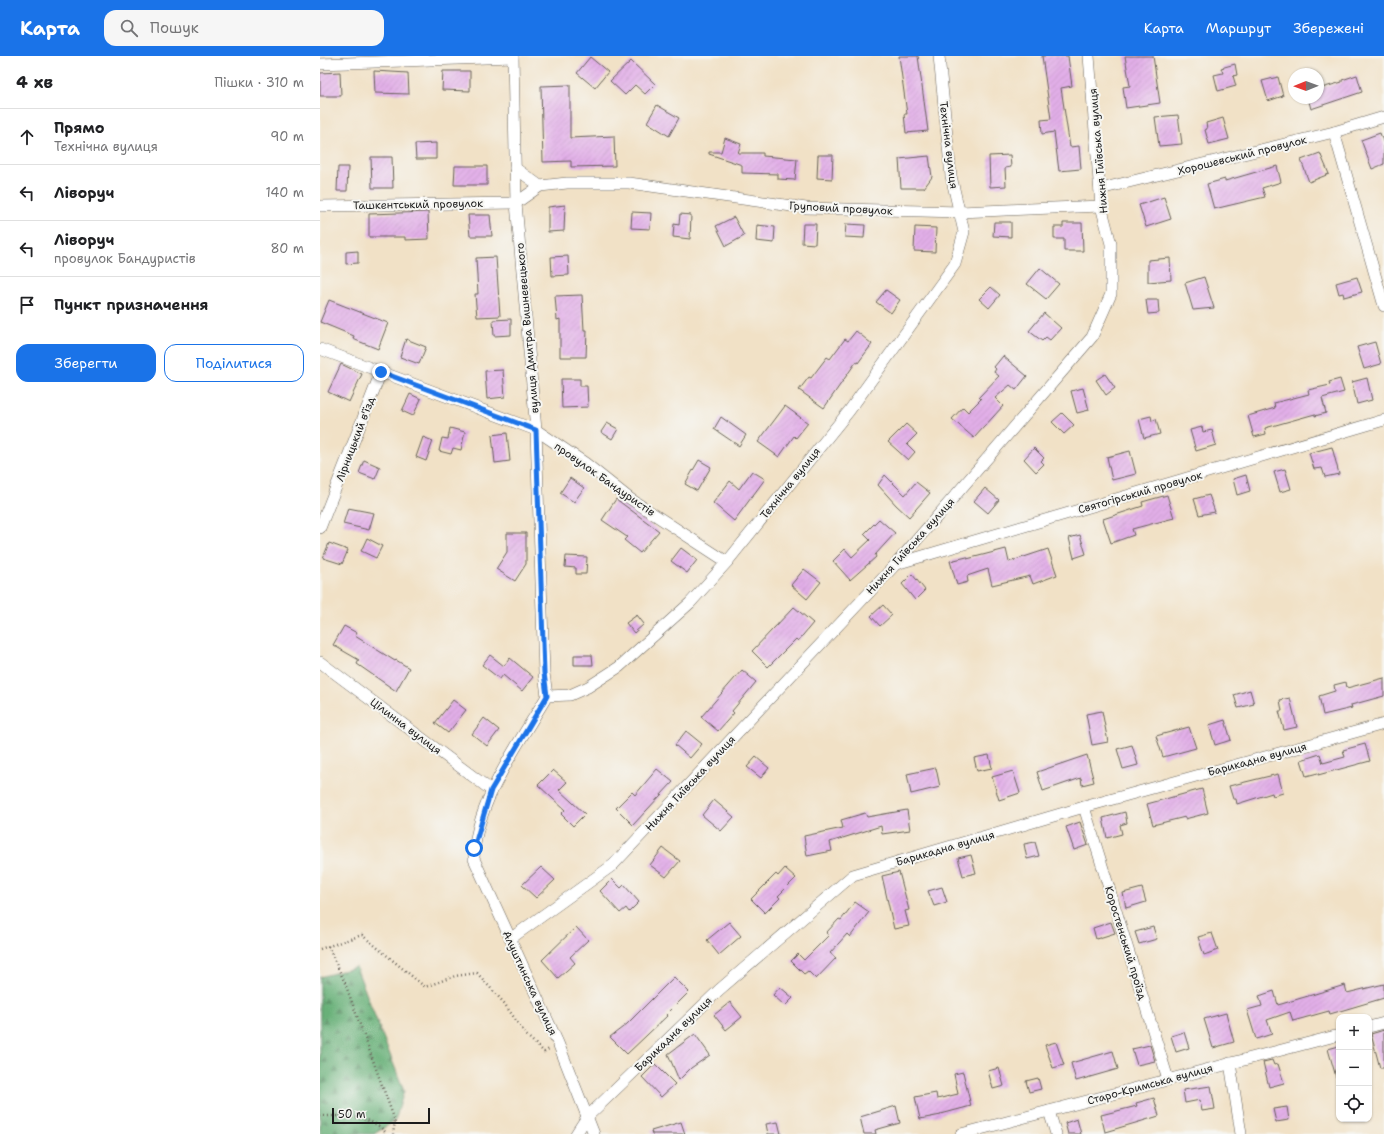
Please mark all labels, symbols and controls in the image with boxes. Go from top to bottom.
search box [104,10,384,46]
text: Карта [20,16,80,41]
icon: search [118,17,140,39]
text: Пошук [150,18,199,38]
text: Карта [1144,19,1184,37]
text: Маршрут [1206,19,1271,37]
text: Збережені [1293,19,1364,37]
north arrow [1288,68,1324,104]
text: 4 хв [16,71,53,93]
text: Пішки · 310 m [214,74,304,91]
street label: Нижня Гиївська вулиця [1086,88,1111,214]
street label: Технічна вулиця [936,100,961,190]
text: Прямо [54,118,104,138]
icon: ahead [16,126,38,148]
text: 90 m [270,128,304,145]
street label: Хорошевський провулок [1176,132,1308,179]
text: Технічна вулиця [54,138,158,155]
icon: left [16,182,38,204]
text: Ліворуч [54,183,114,203]
text: 140 m [265,184,304,201]
street label: Ташкентський провулок [353,196,483,213]
street label: Груповий провулок [789,198,893,219]
text: Ліворуч [54,230,114,250]
icon: left [16,238,38,260]
text: 80 m [270,240,304,257]
street label: вулиця Дмитра Вишневецького [513,242,542,414]
text: провулок Бандуристів [54,250,196,267]
icon: arrive [16,294,38,316]
text: Пункт призначення [54,295,209,315]
button: Зберегти [16,344,156,382]
button: Поділитися [164,344,304,382]
route end [372,363,390,381]
street label: Лірницький в'їзд [332,395,379,484]
street label: провулок Бандуристів [551,439,658,520]
street label: Технічна вулиця [757,444,824,522]
street label: Святогірський провулок [1076,468,1204,517]
street label: Нижня Гиївська вулиця [863,495,958,598]
street label: Цілинна вулиця [367,695,444,758]
street label: Нижня Гиївська вулиця [642,732,739,834]
street label: Барикадна вулиця [1206,739,1308,780]
street label: Барикадна вулиця [894,827,996,870]
route start [465,839,483,857]
street label: Коростенський проїзд [1101,884,1150,1002]
street label: Алуштинська вулиця [499,928,560,1038]
street label: Барикадна вулиця [631,993,715,1075]
map controls [1336,1014,1372,1122]
button: + [1336,1014,1372,1050]
button: − [1336,1050,1372,1086]
street label: Старо-Кримська вулиця [1086,1060,1215,1109]
button: locate [1336,1086,1372,1122]
scale bar [332,1106,430,1125]
text: 50 m [338,1107,366,1122]

